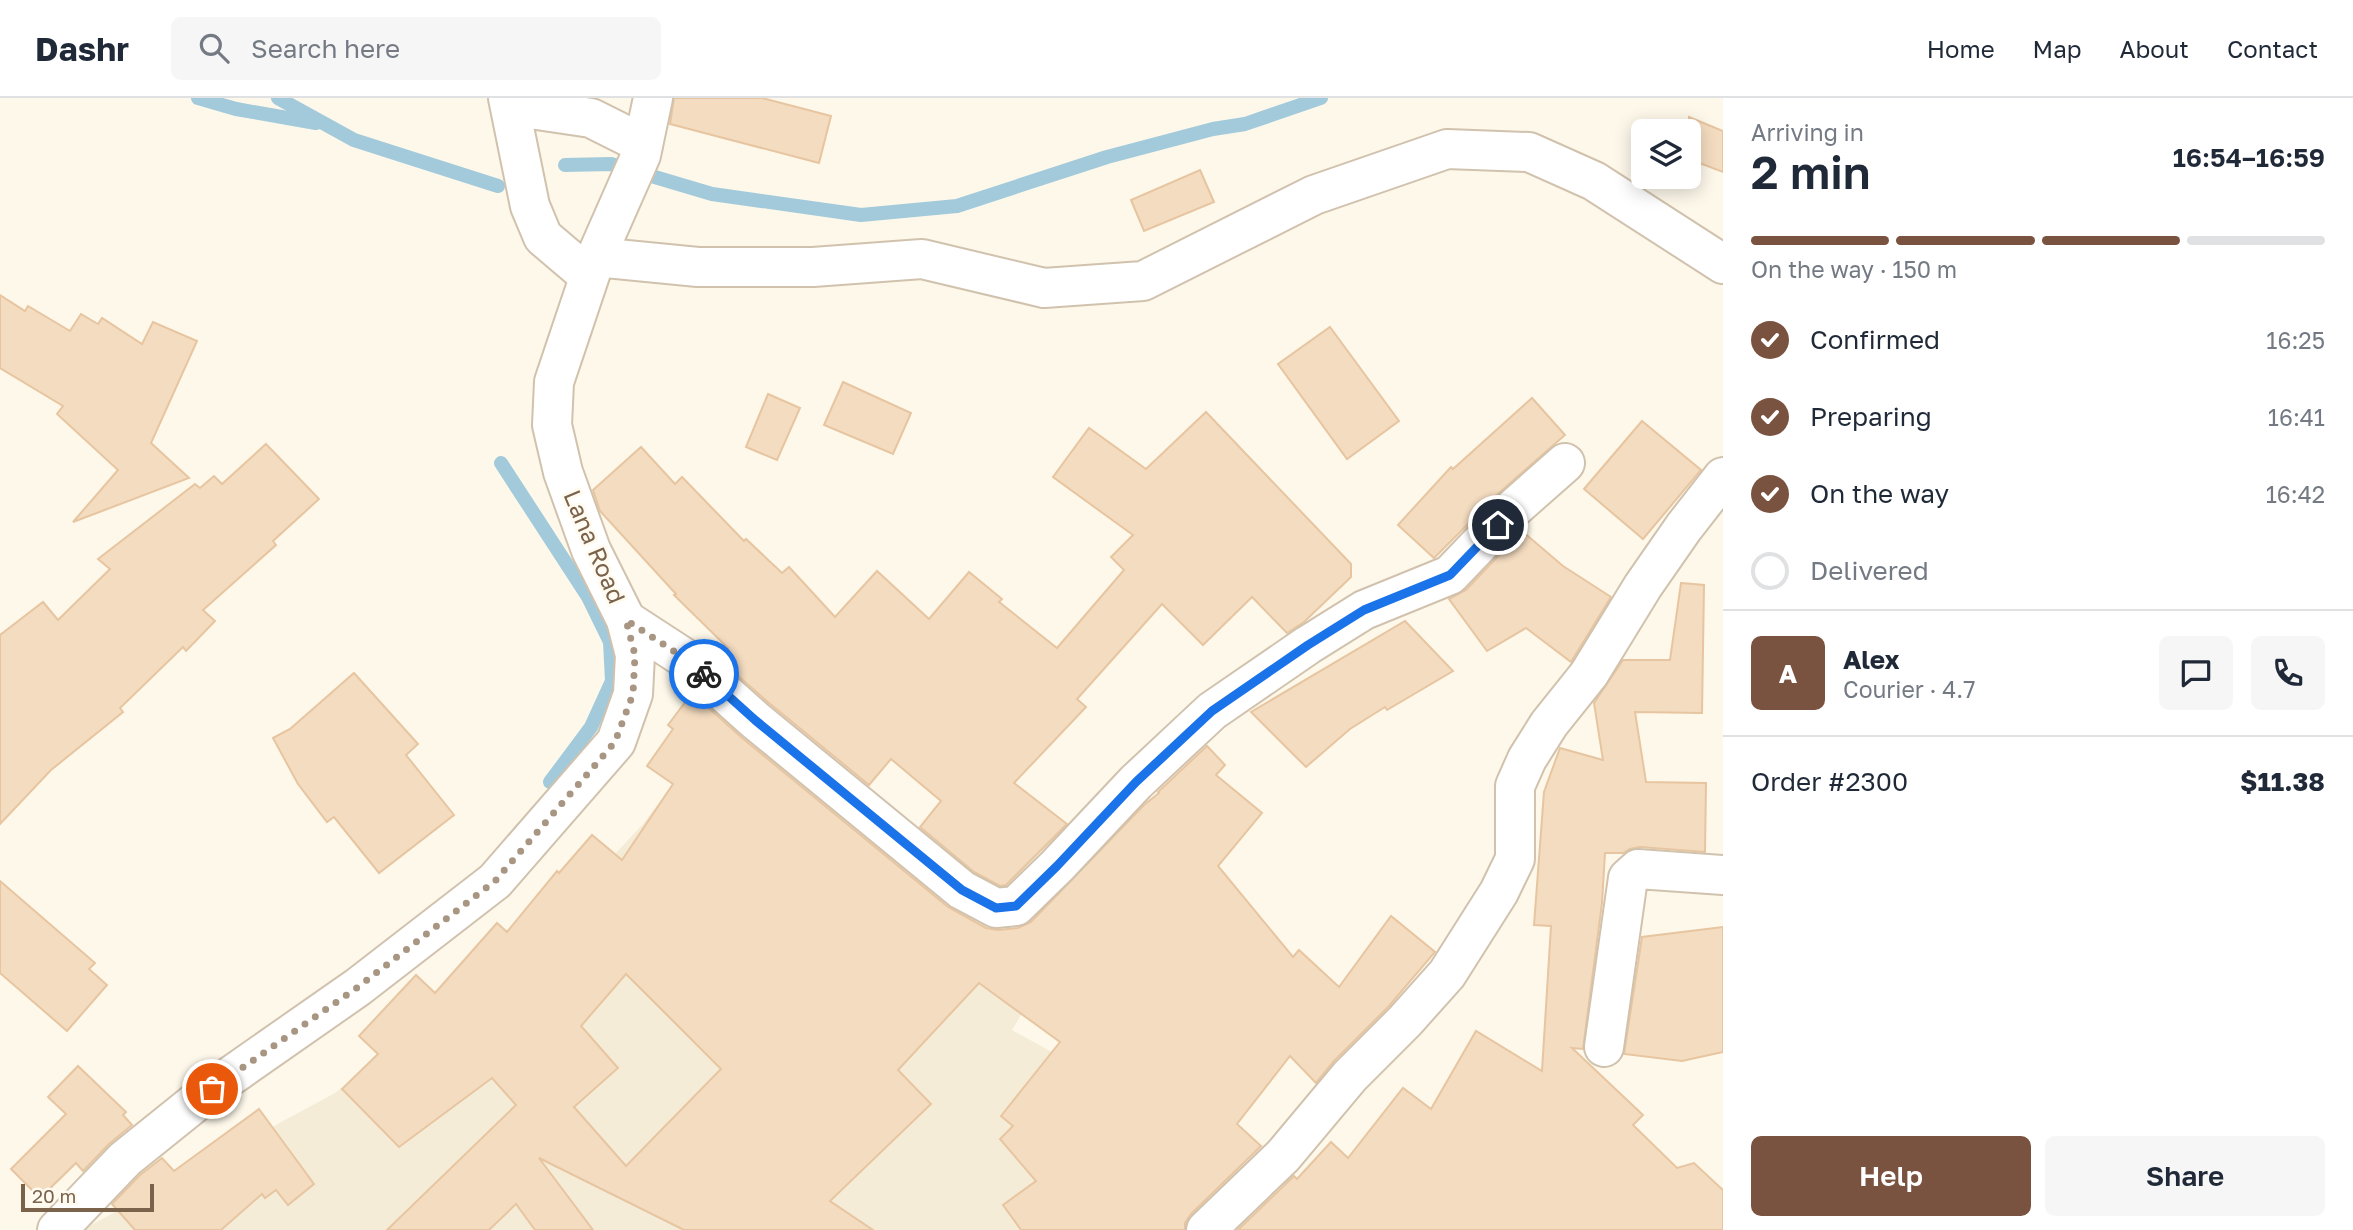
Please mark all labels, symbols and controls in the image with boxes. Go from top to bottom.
search box [171,17,661,80]
text: Dashr [35,29,129,68]
icon: search [195,29,233,67]
text: Search here [251,33,400,64]
text: Home [1927,34,1995,63]
text: Map [2033,34,2082,63]
text: About [2120,34,2189,63]
text: Contact [2227,34,2318,63]
text: Arriving in [1751,118,1864,146]
map controls [1631,119,1701,189]
button: layers [1631,119,1701,189]
text: 16:54–16:59 [2173,142,2325,173]
text: 2 min [1751,144,1871,199]
text: On the way · 150 m [1751,255,1957,283]
icon: check [1751,321,1789,359]
text: Confirmed [1810,324,1940,355]
text: 16:25 [2266,326,2325,354]
icon: check [1751,398,1789,436]
text: Preparing [1810,401,1932,432]
text: 16:41 [2268,403,2325,431]
icon: check [1751,475,1789,513]
text: On the way [1810,478,1949,509]
text: 16:42 [2266,480,2325,508]
street label: Lana Road [558,485,632,608]
pin [1468,495,1528,555]
icon: home [1479,506,1517,544]
text: Delivered [1810,555,1929,586]
button: chat [2159,636,2233,710]
button: phone [2251,636,2325,710]
courier [669,639,739,709]
text: Alex [1843,644,1900,675]
icon: bike [685,655,723,693]
text: A [1779,658,1797,689]
text: Courier · 4.7 [1843,675,1975,703]
text: Order #2300 [1751,766,1908,797]
text: $11.38 [2240,766,2325,797]
pin [182,1059,242,1119]
icon: bag [193,1070,231,1108]
button: Help [1751,1136,2031,1216]
button: Share [2045,1136,2325,1216]
scale bar [21,1181,154,1213]
text: 20 m [32,1184,76,1207]

